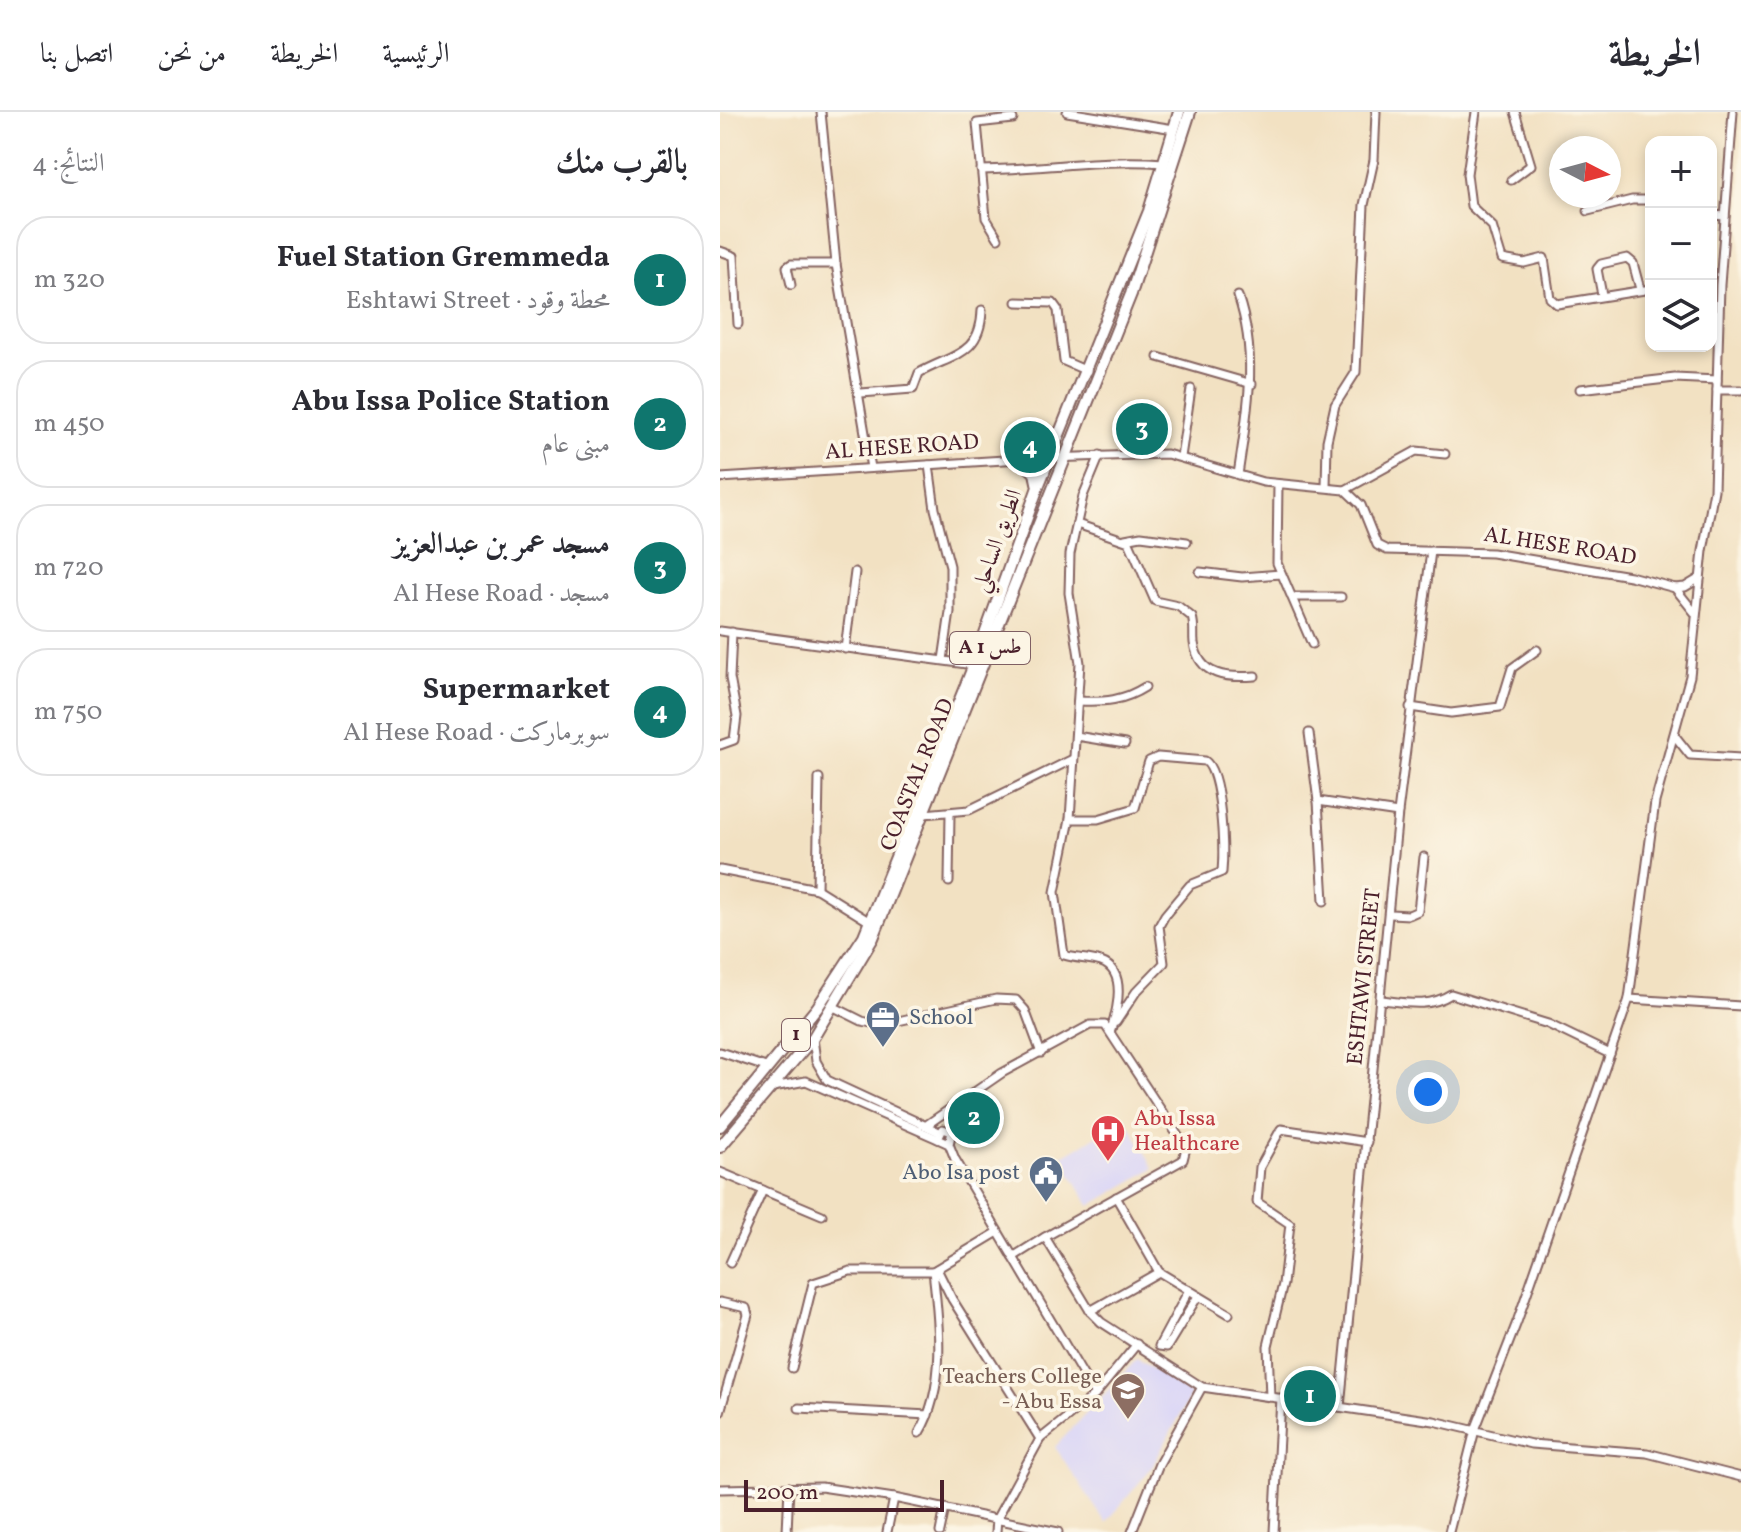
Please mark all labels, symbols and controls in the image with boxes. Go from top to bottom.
text: الخريطة [1609,29,1701,82]
text: اتصل بنا [40,35,113,74]
text: من نحن [157,35,226,74]
text: الخريطة [270,35,338,74]
text: الرئيسية [382,35,450,74]
north arrow [1549,136,1621,208]
map controls [1645,136,1717,352]
button: + [1645,136,1717,208]
text: بالقرب منك [556,140,688,187]
text: النتائج: 4 [32,146,105,182]
button: − [1645,208,1717,280]
text: Fuel Station Gremmeda [277,237,610,279]
text: 320 m [34,262,105,298]
text: 1 [655,262,665,298]
button: layers [1645,280,1717,352]
text: محطة وقود · Eshtawi Street [346,283,610,319]
text: Abu Issa Police Station [291,381,610,423]
pin: 3 [1116,399,1168,459]
text: 450 m [34,406,105,442]
text: 2 [653,406,667,442]
pin: 4 [1004,417,1056,477]
text: مبنى عام [542,427,610,463]
street label: AL HESE ROAD [824,427,980,469]
street label: الطريق الساحلي [965,485,1035,598]
street label: AL HESE ROAD [1482,520,1638,574]
text: مسجد عمر بن عبدالعزيز [393,524,610,566]
text: 720 m [34,550,104,586]
text: 3 [653,550,667,586]
text: مسجد · Al Hese Road [393,576,610,612]
road number: A 1 طس [950,632,1030,664]
text: Supermarket [422,669,610,711]
text: 750 m [34,694,102,730]
text: 4 [652,694,668,730]
street label: COASTAL ROAD [873,694,963,856]
text: سوبرماركت · Al Hese Road [343,715,610,751]
street label: ESHTAWI STREET [1340,887,1390,1067]
office icon: School [864,999,902,1049]
place label: School [909,1003,973,1034]
road number: 1 [782,1019,810,1051]
your location [1408,1072,1448,1112]
pin: 2 [948,1088,1000,1148]
place label: Abu Issa Healthcare [1134,1104,1240,1160]
hospital icon: Abu Issa Healthcare [1089,1113,1127,1163]
public building icon: Abo Isa post [1027,1154,1065,1204]
place label: Abo Isa post [902,1158,1020,1189]
place label: Teachers College - Abu Essa [942,1362,1102,1418]
pin: 1 [1284,1366,1336,1426]
school or university icon: Teachers College - Abu Essa [1109,1371,1147,1421]
scale bar [744,1476,944,1512]
text: 200 m [756,1478,818,1509]

